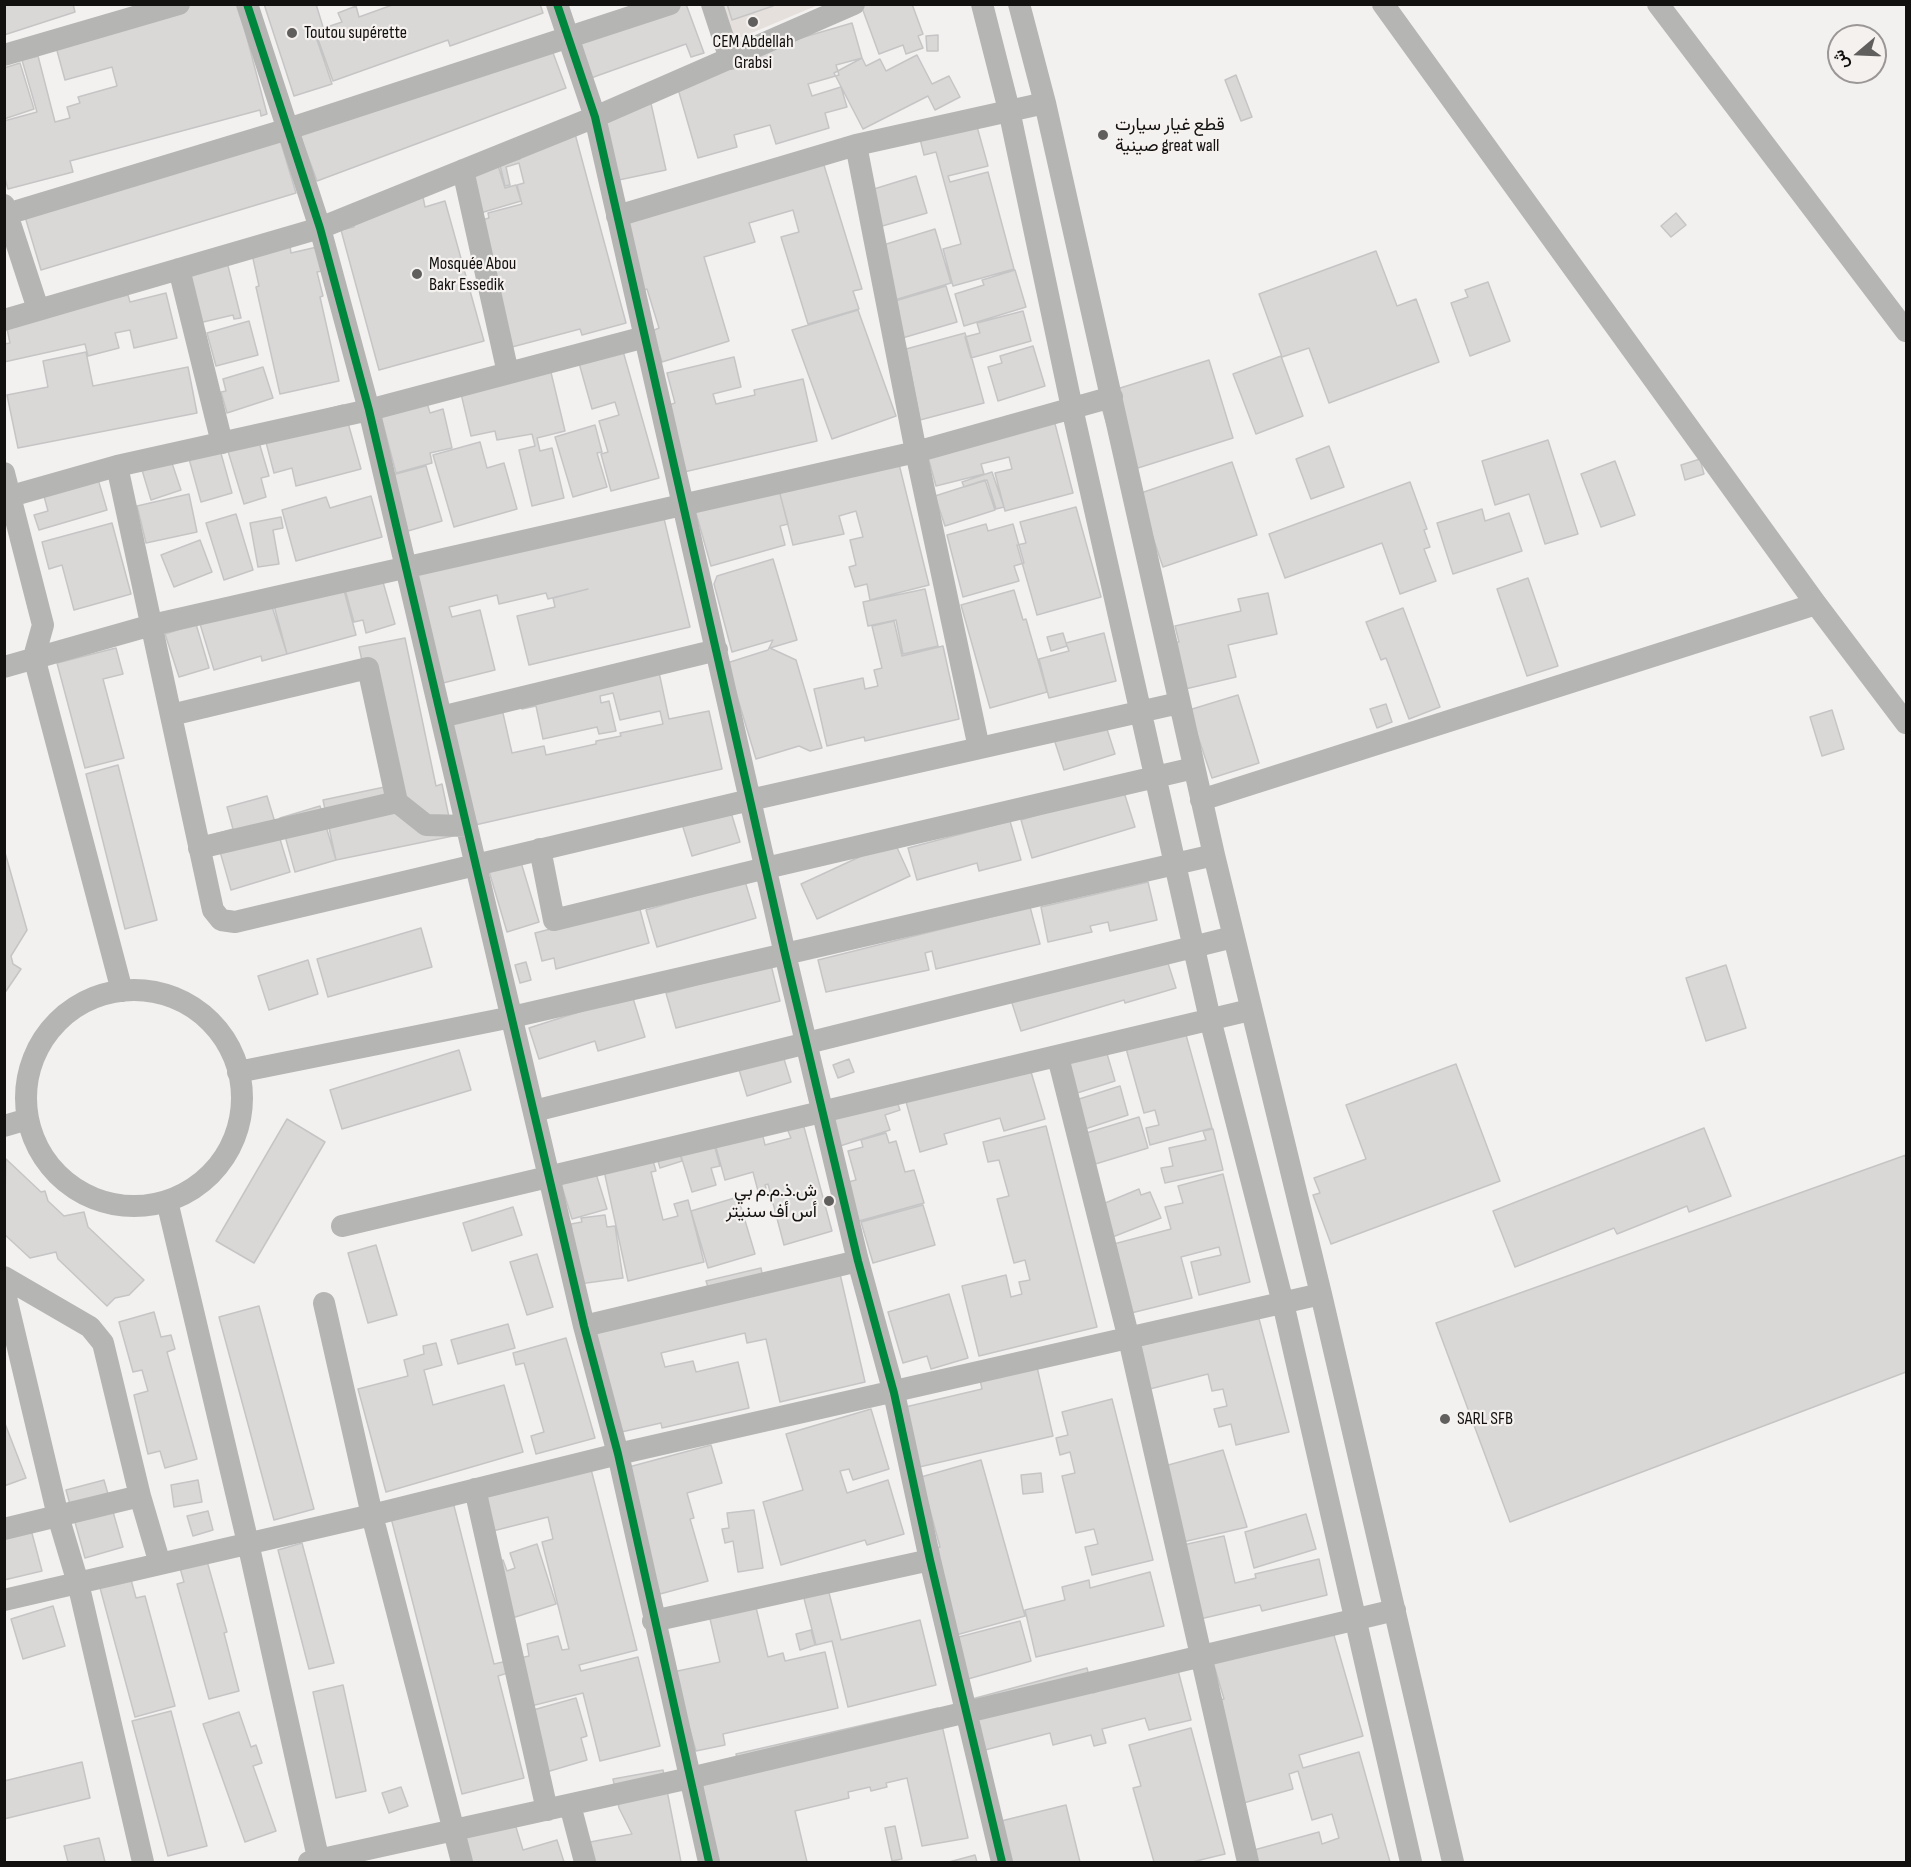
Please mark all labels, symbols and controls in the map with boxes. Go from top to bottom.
marker: CEM Abdellah Grabsi [746,15,760,29]
place label: Toutou supérette [304,22,407,44]
north arrow [1827,24,1887,84]
marker: Toutou supérette [285,26,299,40]
place label: CEM Abdellah Grabsi [712,31,794,74]
text: ش [1829,47,1854,72]
place label: قطع غيار سيارت صينية great wall [1115,114,1225,156]
marker: قطع غيار سيارت صينية great wall [1096,128,1110,142]
place label: Mosquée Abou Bakr Essedik [429,253,516,296]
marker: Mosquée Abou Bakr Essedik [410,267,424,281]
place label: ش.ذ.م.م بي أس أف سنيتر [726,1180,817,1222]
marker: ش.ذ.م.م بي أس أف سنيتر [822,1194,836,1208]
place label: SARL SFB [1457,1408,1513,1430]
marker: SARL SFB [1438,1412,1452,1426]

